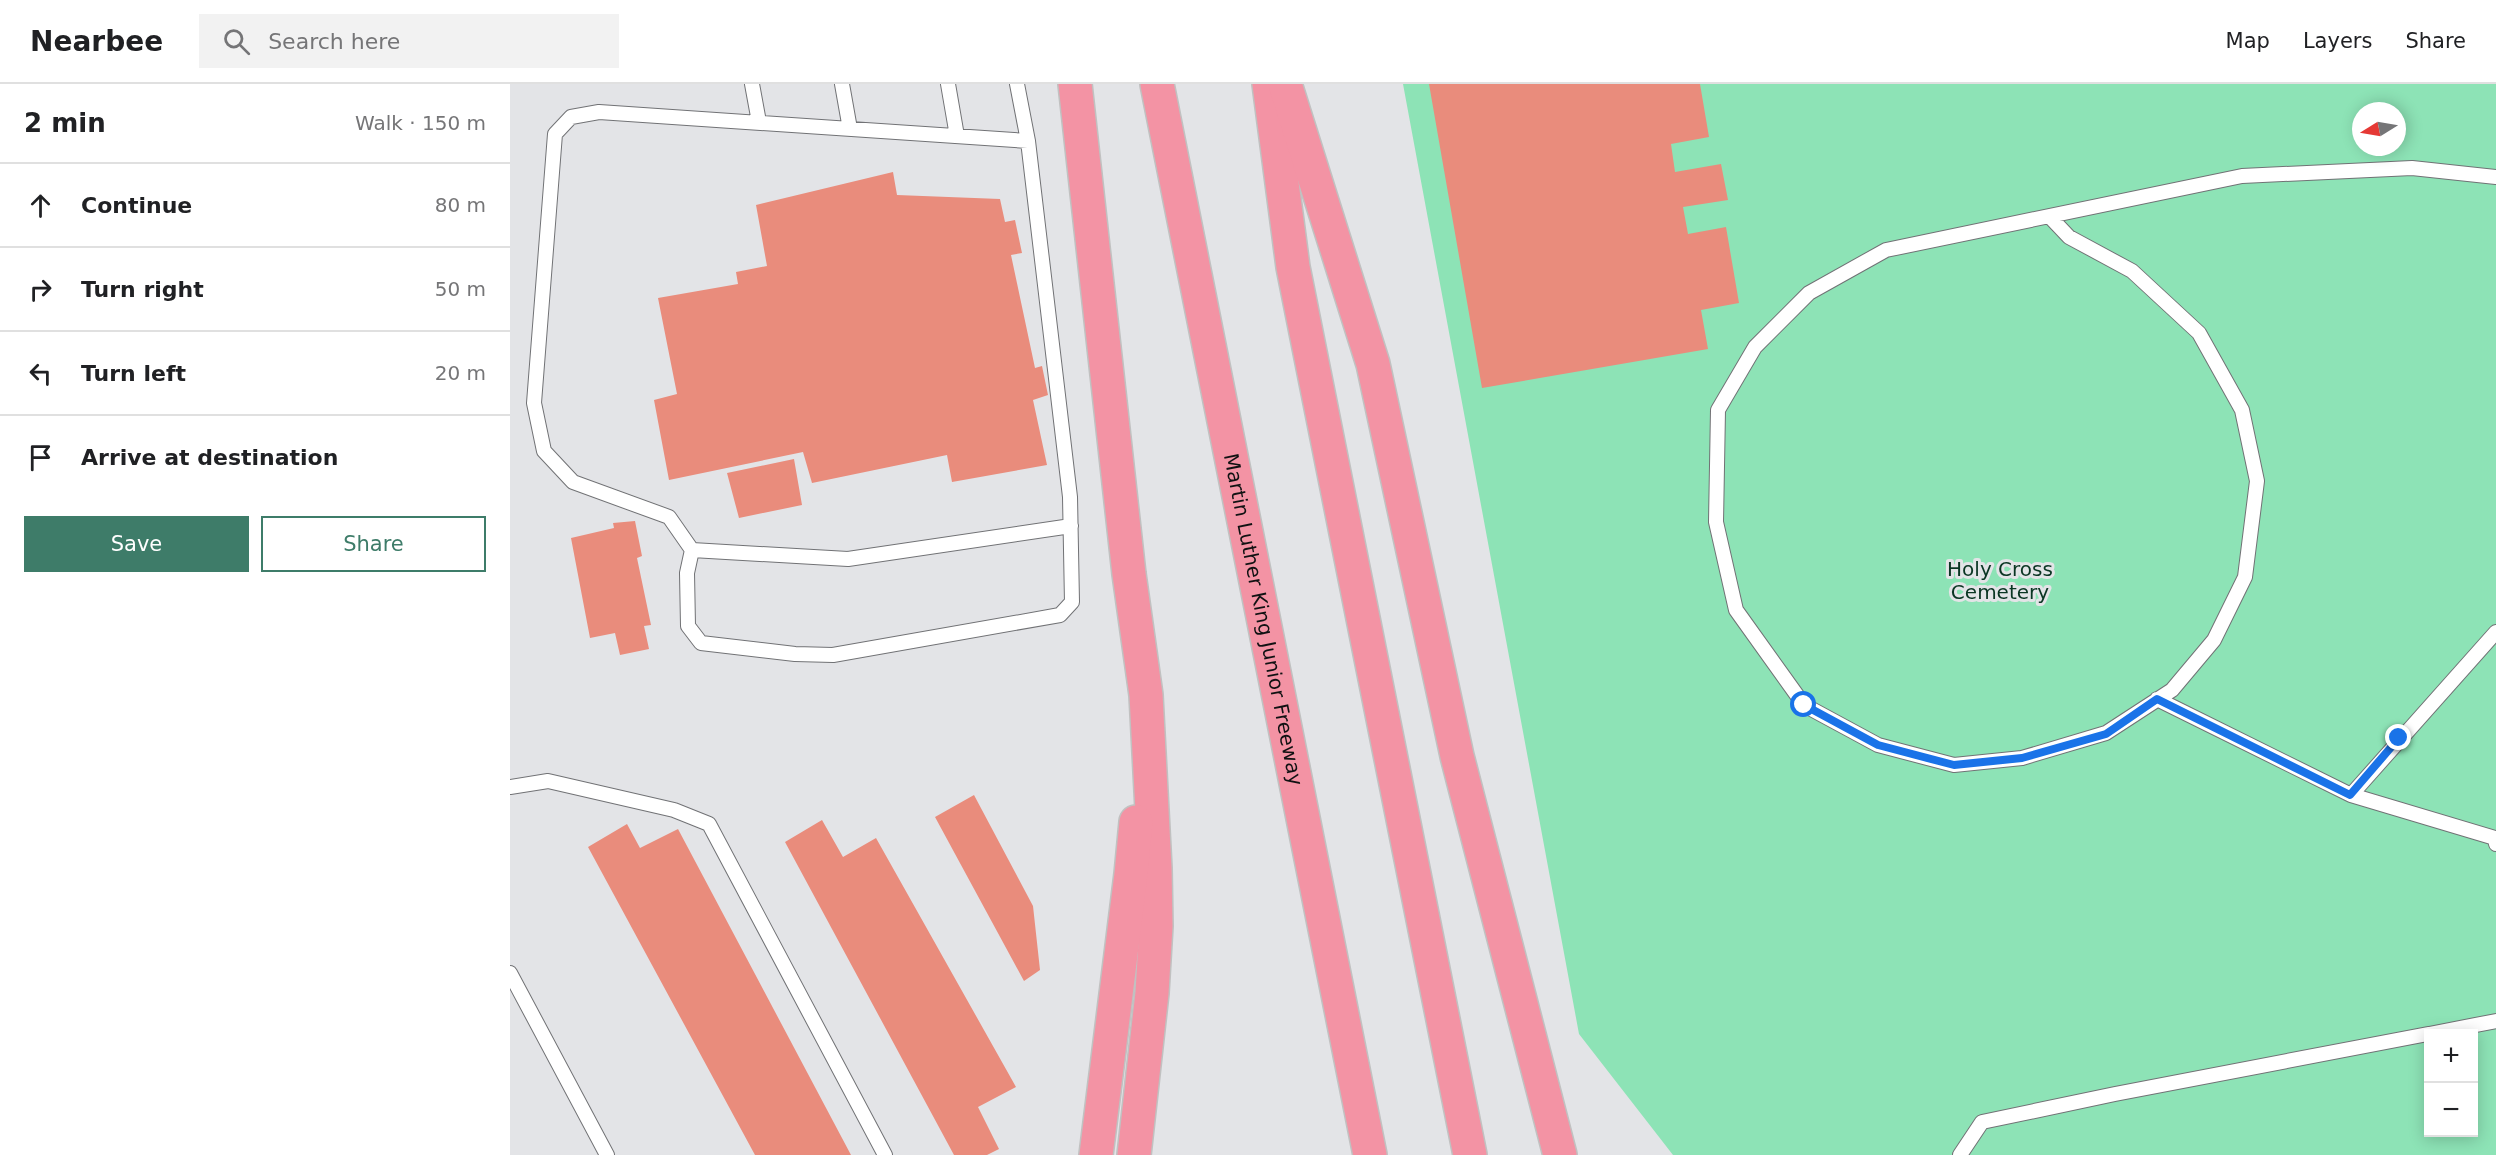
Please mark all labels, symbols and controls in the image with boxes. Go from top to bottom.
search box [199,14,619,68]
text: Nearbee [30,25,163,58]
icon: search [220,25,253,58]
text: Search here [268,29,400,54]
text: Map [2226,29,2270,53]
text: Layers [2303,29,2372,53]
text: Share [2405,29,2466,53]
north arrow [2352,102,2406,156]
text: 2 min [24,108,106,138]
text: Walk · 150 m [355,111,486,135]
icon: ahead [24,189,57,222]
text: Continue [81,193,192,218]
text: 80 m [435,193,486,217]
icon: right [24,273,57,306]
text: Turn right [81,277,204,302]
text: 50 m [435,277,486,301]
icon: left [24,357,57,390]
text: Turn left [81,361,186,386]
text: 20 m [435,361,486,385]
icon: arrive [24,441,57,474]
text: Arrive at destination [81,445,338,470]
street label: Martin Luther King Junior Freeway [1219,451,1308,788]
button: Save [24,516,249,572]
button: Share [261,516,486,572]
park label: Holy Cross Cemetery [1947,557,2053,604]
route start [1790,691,1816,717]
route end [2385,724,2411,750]
map controls [2424,1029,2478,1137]
button: + [2424,1029,2478,1083]
button: − [2424,1083,2478,1137]

